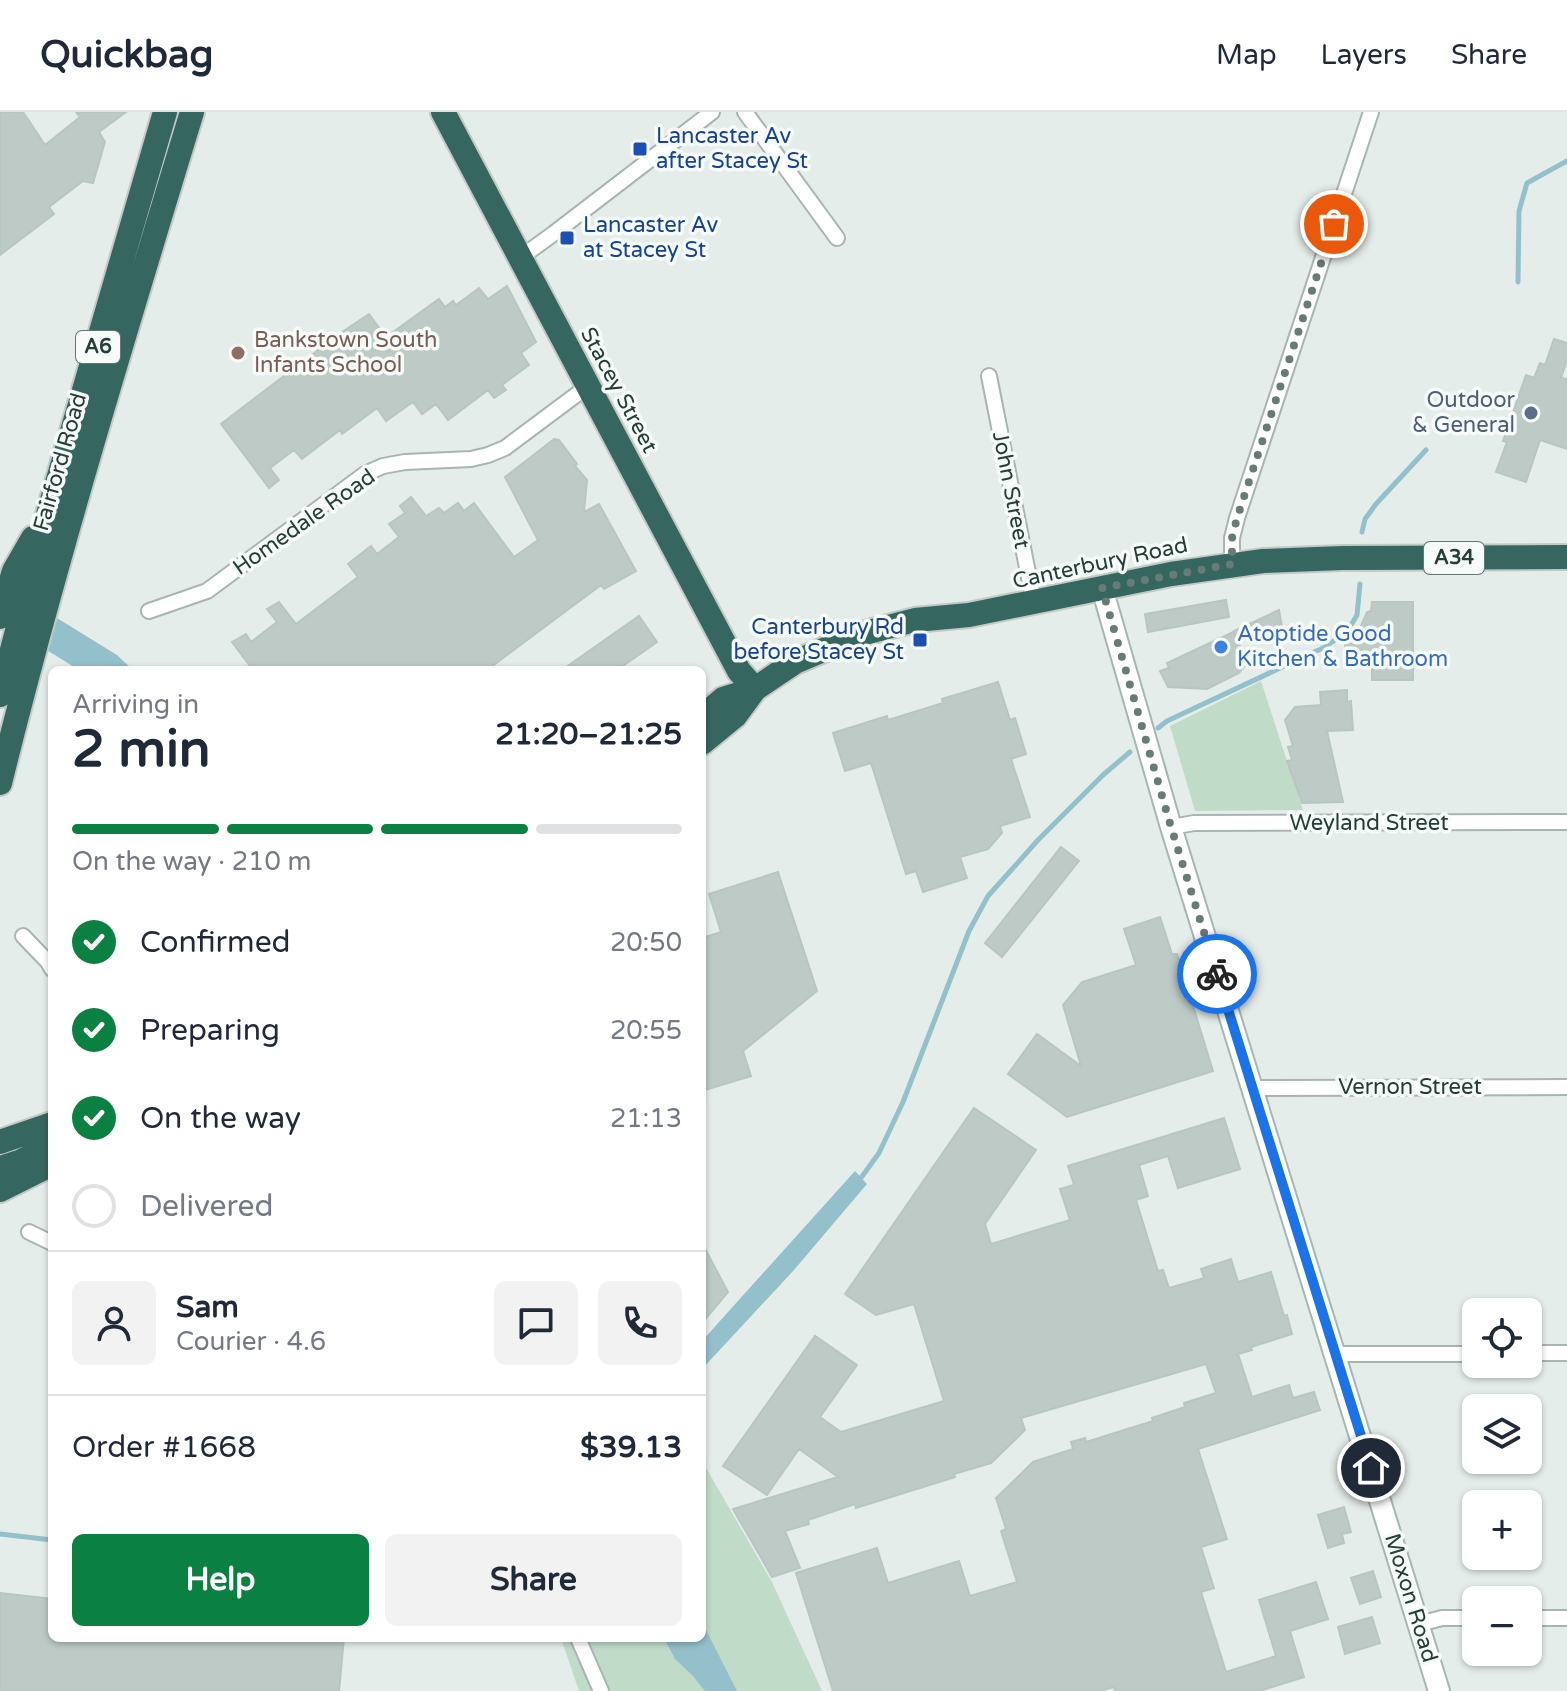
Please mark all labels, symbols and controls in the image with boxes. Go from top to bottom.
text: Quickbag [40,32,213,78]
text: Map [1216,38,1277,72]
text: Layers [1321,38,1407,72]
text: Share [1451,38,1527,72]
place label: Lancaster Av after Stacey St [656,123,808,174]
marker: Lancaster Av after Stacey St [631,140,649,158]
pin [1300,190,1368,258]
icon: bag [1312,202,1356,246]
place label: Lancaster Av at Stacey St [583,212,718,263]
marker: Lancaster Av at Stacey St [558,229,576,247]
street label: Stacey Street [575,323,663,457]
place label: Bankstown South Infants School [254,327,438,378]
road number: A6 [76,331,120,363]
marker: Bankstown South Infants School [229,344,247,362]
place label: Outdoor & General [1412,387,1516,438]
street label: Fairford Road [28,390,92,534]
marker: Outdoor & General [1522,404,1540,422]
street label: John Street [987,429,1035,551]
street label: Homedale Road [228,463,380,581]
street label: Canterbury Road [1010,532,1190,594]
road number: A34 [1424,542,1484,574]
place label: Canterbury Rd before Stacey St [733,614,904,665]
place label: Atoptide Good Kitchen & Bathroom [1237,621,1448,672]
marker: Canterbury Rd before Stacey St [911,631,929,649]
marker: Atoptide Good Kitchen & Bathroom [1212,638,1230,656]
text: Arriving in [72,689,199,720]
text: 21:20–21:25 [495,716,682,753]
text: 2 min [72,718,211,781]
street label: Weyland Street [1289,810,1449,836]
text: On the way · 210 m [72,846,311,877]
icon: check [72,920,116,964]
text: Confirmed [140,924,291,961]
text: 20:50 [610,927,682,958]
courier [1177,934,1257,1014]
icon: bike [1195,952,1239,996]
icon: check [72,1008,116,1052]
text: Preparing [140,1012,280,1049]
text: 20:55 [610,1015,682,1046]
street label: Vernon Street [1338,1074,1482,1100]
icon: check [72,1096,116,1140]
text: On the way [140,1100,301,1137]
text: 21:13 [610,1103,682,1134]
text: Delivered [140,1188,274,1225]
button: person [72,1281,156,1365]
button: chat [494,1281,578,1365]
button: phone [598,1281,682,1365]
text: Sam [176,1289,239,1326]
map controls [1462,1298,1542,1666]
button: locate [1462,1298,1542,1378]
text: Courier · 4.6 [176,1326,326,1357]
button: layers [1462,1394,1542,1474]
text: Order #1668 [72,1429,256,1466]
text: $39.13 [580,1429,682,1466]
pin [1337,1434,1405,1502]
icon: home [1349,1446,1393,1490]
button: + [1462,1490,1542,1570]
street label: Moxon Road [1379,1530,1443,1666]
button: Help [72,1534,369,1626]
button: Share [385,1534,682,1626]
button: − [1462,1586,1542,1666]

